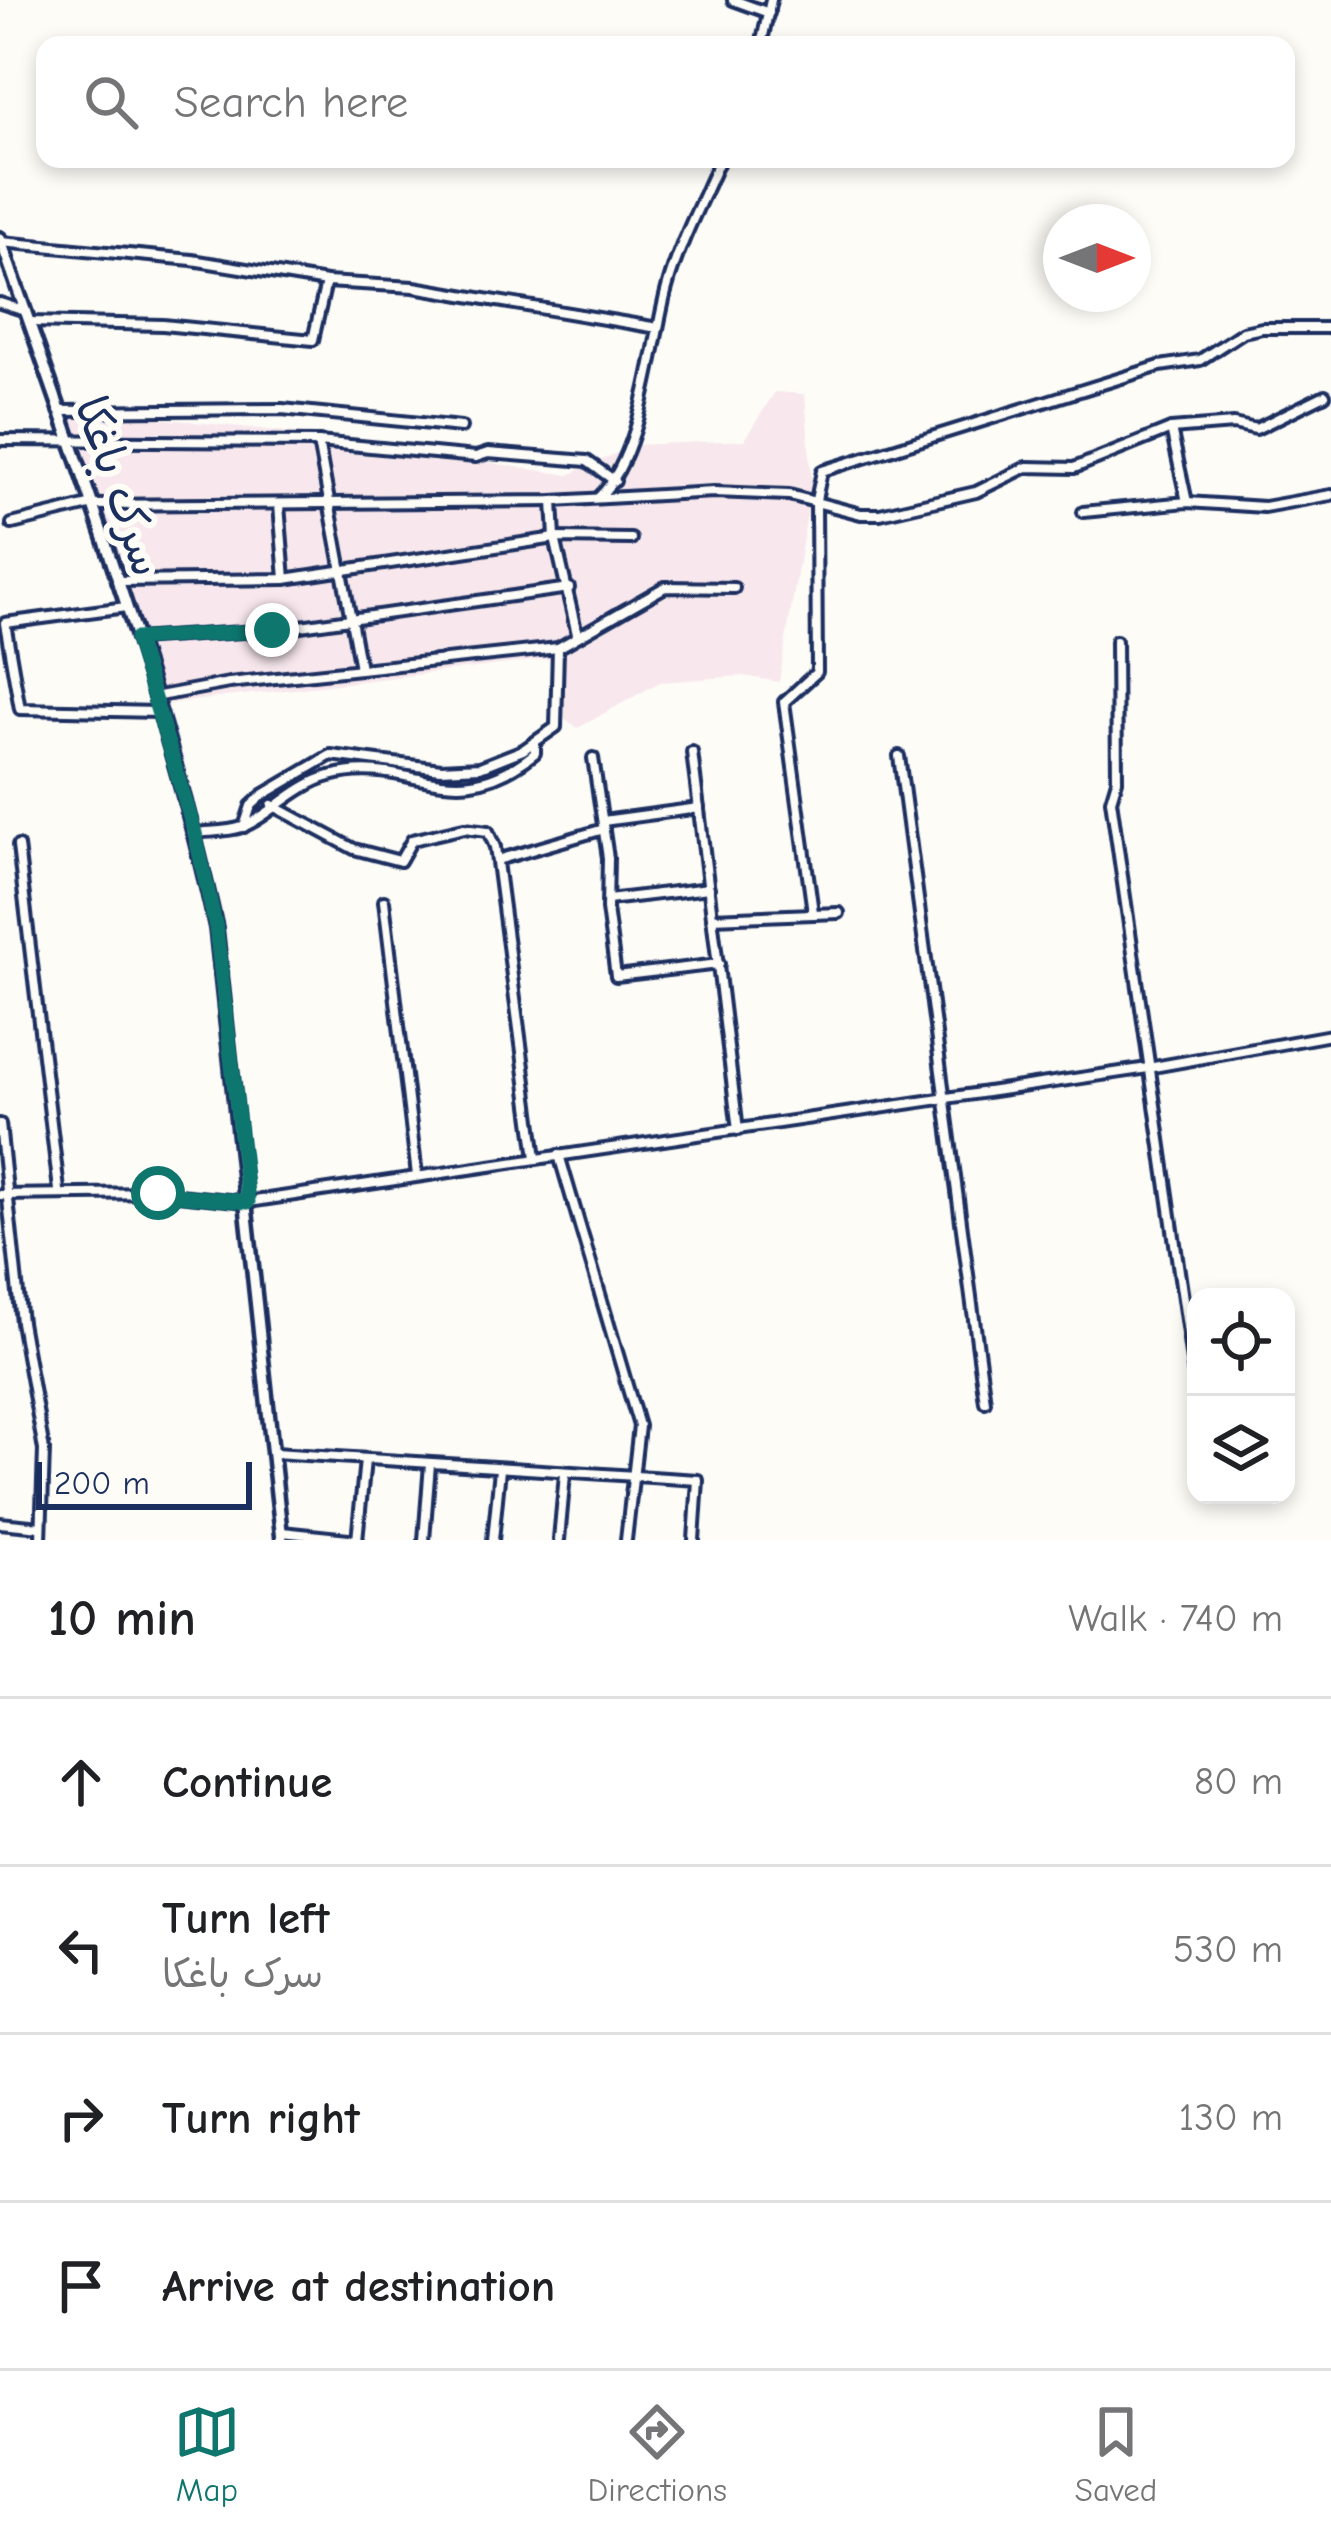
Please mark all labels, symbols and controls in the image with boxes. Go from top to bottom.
search box [36,36,1295,168]
icon: search [78,69,144,135]
text: Search here [174,76,408,128]
north arrow [1043,204,1151,312]
street label: سرک باغکا [64,390,174,583]
route end [245,603,299,657]
route start [131,1166,185,1220]
map controls [1187,1288,1295,1504]
button: locate [1187,1288,1295,1396]
button: layers [1187,1396,1295,1504]
scale bar [36,1456,252,1509]
text: 200 m [54,1464,150,1502]
text: 10 min [48,1589,196,1648]
text: Walk · 740 m [1068,1596,1283,1641]
icon: ahead [48,1749,114,1815]
text: Continue [162,1756,332,1808]
text: 80 m [1194,1759,1283,1804]
text: Turn left [162,1892,329,1944]
icon: left [48,1917,114,1983]
text: 530 m [1173,1927,1283,1972]
text: سرک باغکا [162,1952,323,1997]
icon: right [48,2085,114,2151]
text: Turn right [162,2092,360,2144]
text: 130 m [1179,2095,1283,2140]
icon: arrive [48,2253,114,2319]
text: Arrive at destination [162,2260,555,2312]
tab: Map [174,2399,240,2509]
tab: Directions [588,2399,727,2509]
tab: Saved [1075,2399,1157,2509]

